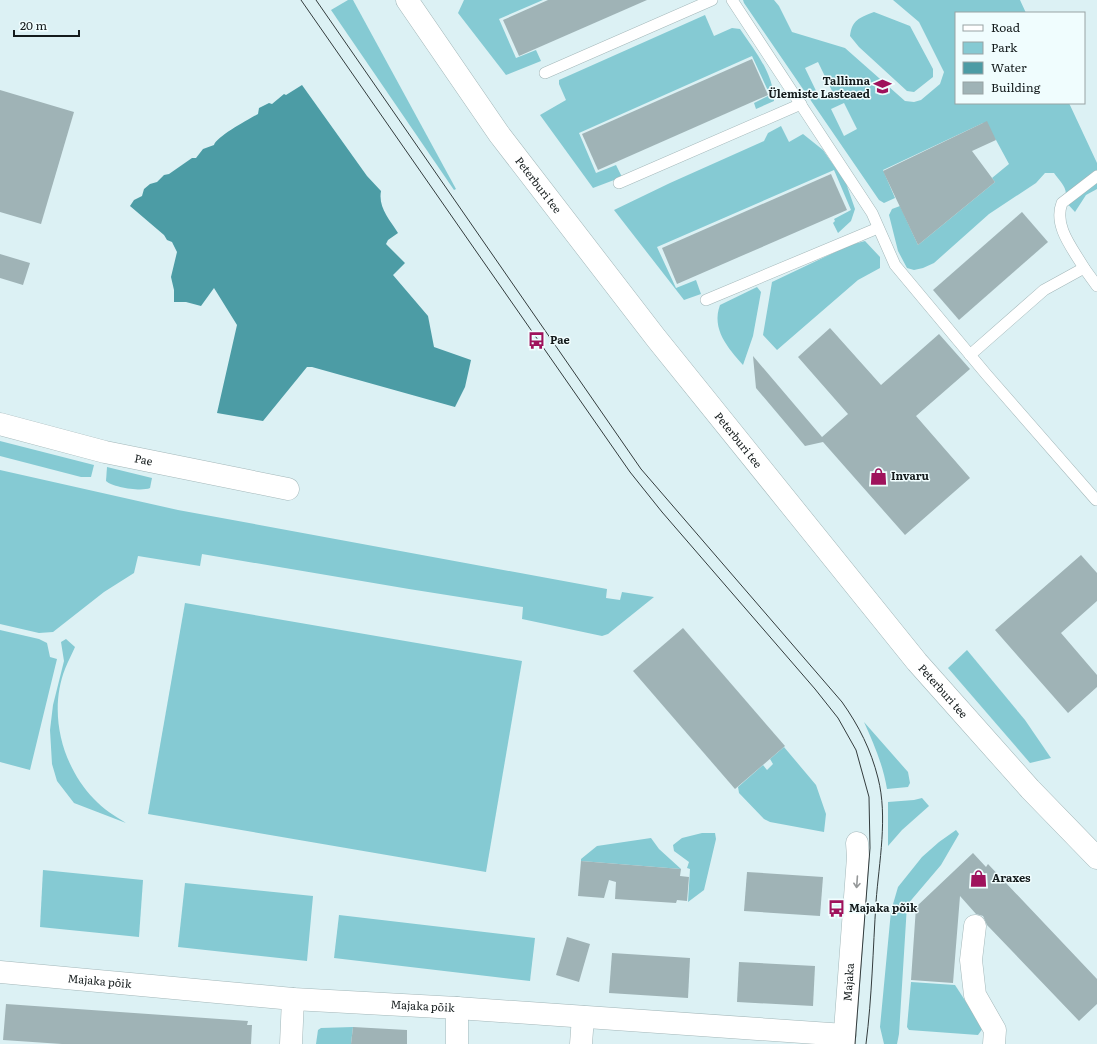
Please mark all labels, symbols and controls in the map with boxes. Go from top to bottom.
scale bar [14,12,79,38]
legend [955,12,1085,104]
text: 20 m [20,16,47,34]
text: Road [991,18,1021,36]
text: Park [991,38,1018,56]
text: Water [991,58,1027,76]
place label: Tallinna Ülemiste Lasteaed [768,72,871,101]
school or university icon: Tallinna Ülemiste Lasteaed [873,77,893,97]
text: Building [991,78,1041,96]
street label: Peterburi tee [512,153,566,216]
bus stop icon: Pae [527,330,547,350]
place label: Pae [550,331,570,347]
street label: Peterburi tee [712,408,767,471]
street label: Pae [133,449,155,469]
shop icon: Invaru [868,466,888,486]
place label: Invaru [891,467,930,483]
street label: Peterburi tee [915,660,972,721]
shop icon: Araxes [969,868,989,888]
place label: Araxes [992,869,1031,885]
one-way arrow [853,875,860,888]
bus stop icon: Majaka põik [826,898,846,918]
place label: Majaka põik [849,899,918,915]
street label: Majaka [838,962,857,1002]
street label: Majaka põik [67,969,133,991]
street label: Majaka põik [390,995,455,1015]

